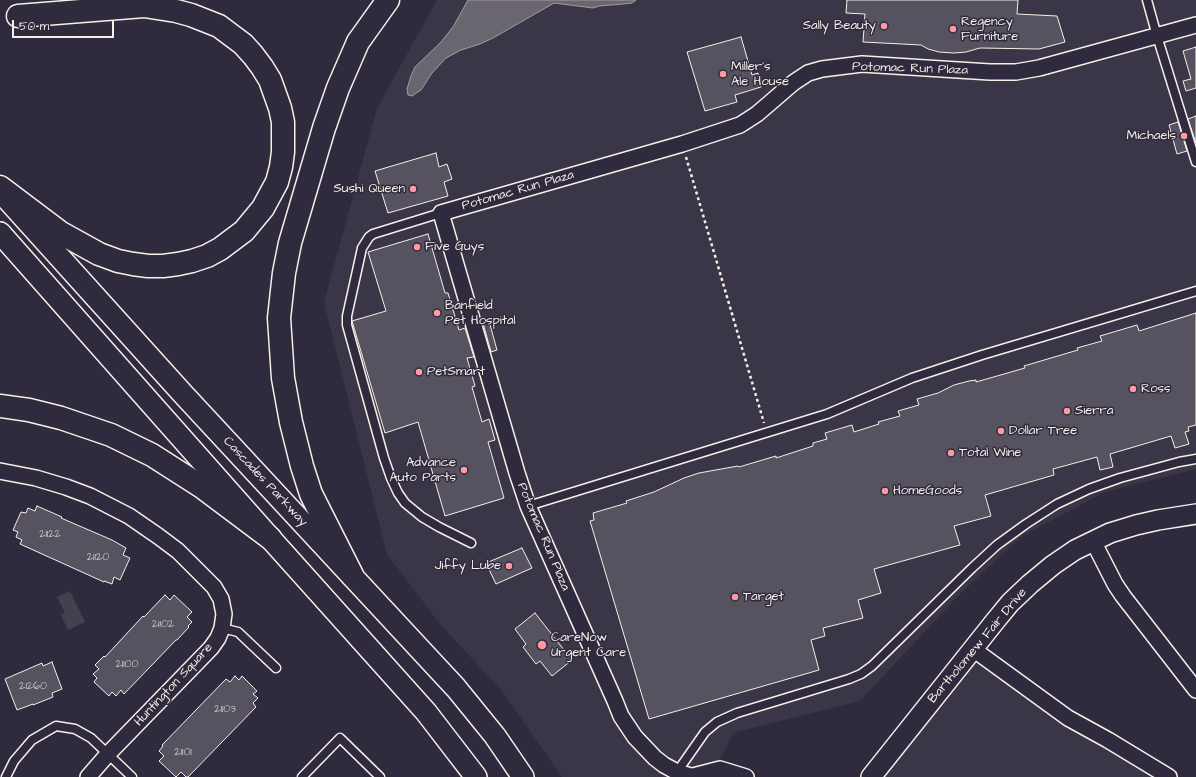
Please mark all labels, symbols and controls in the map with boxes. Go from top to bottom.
scale bar [14,12,116,38]
place label: Regency Furniture [961,14,1018,45]
text: 50 m [19,18,49,35]
place label: Sally Beauty [803,18,876,34]
marker: Sally Beauty [879,21,889,31]
marker: Regency Furniture [948,24,958,34]
place label: Miller's Ale House [731,59,789,90]
street label: Potomac Run Plaza [852,59,968,79]
marker: Miller's Ale House [718,69,728,79]
place label: Michaels [1126,128,1176,144]
marker: Michaels [1179,131,1189,141]
street label: Potomac Run Plaza [460,168,576,214]
place label: Sushi Queen [333,181,405,197]
marker: Sushi Queen [408,184,418,194]
place label: Five Guys [425,239,484,255]
marker: Five Guys [412,242,422,252]
place label: Banfield Pet Hospital [445,298,516,329]
marker: Banfield Pet Hospital [432,308,442,318]
place label: PetSmart [427,364,485,380]
marker: PetSmart [414,367,424,377]
place label: Ross [1141,381,1171,397]
marker: Ross [1128,384,1138,394]
place label: Sierra [1075,403,1113,419]
marker: Sierra [1062,406,1072,416]
place label: Dollar Tree [1009,423,1077,439]
marker: Dollar Tree [996,426,1006,436]
street label: Cascades Parkway [219,434,311,530]
place label: Total Wine [959,445,1021,461]
marker: Total Wine [946,448,956,458]
place label: Advance Auto Parts [389,455,456,486]
marker: Advance Auto Parts [459,465,469,475]
street label: Potomac Run Plaza [513,481,573,593]
place label: HomeGoods [893,483,962,499]
marker: HomeGoods [880,486,890,496]
house number: 21122 [39,528,61,542]
house number: 21120 [87,551,109,565]
place label: Jiffy Lube [434,558,501,574]
marker: Jiffy Lube [504,561,514,571]
street label: Bartholomew Fair Drive [925,585,1031,707]
place label: Target [743,589,784,605]
marker: Target [730,592,740,602]
house number: 21102 [152,618,174,632]
place label: CareNow Urgent Care [551,630,626,661]
marker: CareNow Urgent Care [536,639,548,651]
street label: Huntington Square [131,640,217,730]
house number: 21100 [116,658,138,672]
house number: 21260 [19,680,47,694]
house number: 21103 [214,703,236,717]
house number: 21101 [174,746,192,760]

